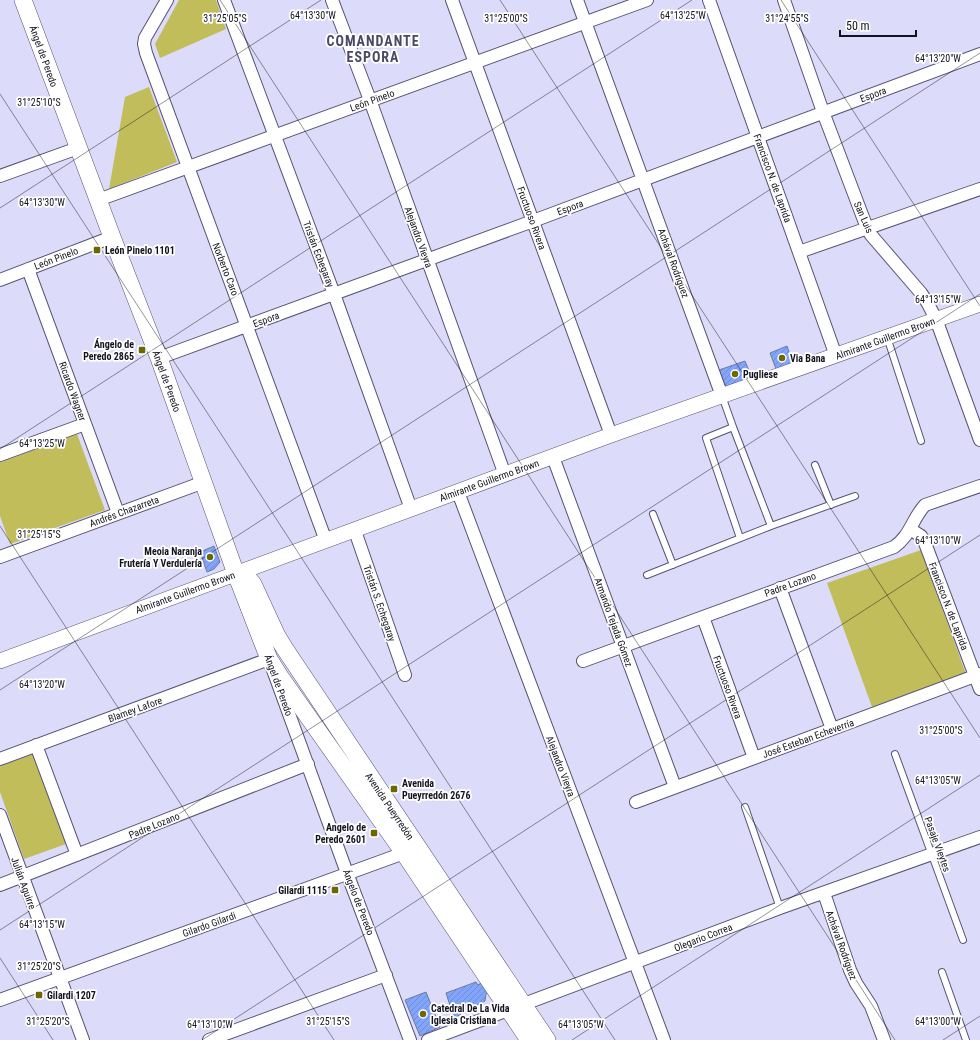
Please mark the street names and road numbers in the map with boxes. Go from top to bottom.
street label: Ángel de Peredo [27,24,61,88]
street label: Espora [859,85,888,104]
street label: León Pinelo [349,87,396,114]
street label: Francisco N. de Laprida [751,132,794,224]
street label: Fructuoso Rivera [515,185,548,251]
street label: Espora [556,198,585,217]
street label: San Luis [852,200,876,235]
street label: Alejandro Vieyra [402,205,435,269]
street label: Tristán Echegaray [301,219,336,289]
street label: Achával Rodríguez [656,227,691,299]
street label: Norberto Caro [210,241,241,297]
street label: León Pinelo [33,245,80,272]
street label: Espora [252,310,281,329]
street label: Almirante Guillermo Brown [834,315,937,362]
street label: Ángel de Peredo [150,349,184,413]
street label: Ricardo Wagner [57,360,88,422]
street label: Almirante Guillermo Brown [438,457,541,504]
street label: Andrés Chazarreta [88,494,161,529]
street label: Francisco N. de Laprida [927,561,970,652]
street label: Tristán S. Echegaray [361,563,398,643]
street label: Almirante Guillermo Brown [134,569,237,616]
street label: Padre Lozano [763,570,817,599]
street label: Armando Tejada Gómez [592,576,635,668]
street label: Ángel de Peredo [262,653,296,717]
street label: Fructuoso Rivera [711,654,744,720]
street label: Blamey Lafore [107,695,164,724]
street label: José Esteban Echeverría [761,717,856,760]
street label: Alejandro Vieyra [544,734,577,798]
street label: Avenida Pueyrredón [363,771,416,842]
street label: Padre Lozano [127,810,181,841]
street label: Pasaje Vieytes [922,815,953,874]
street label: Julián Aguirre [9,856,38,911]
street label: Ángelo de Peredo [341,867,377,937]
street label: Achával Rodríguez [824,909,859,981]
street label: Gilardo Gilardi [181,910,237,939]
street label: Olegario Correa [672,921,734,954]

